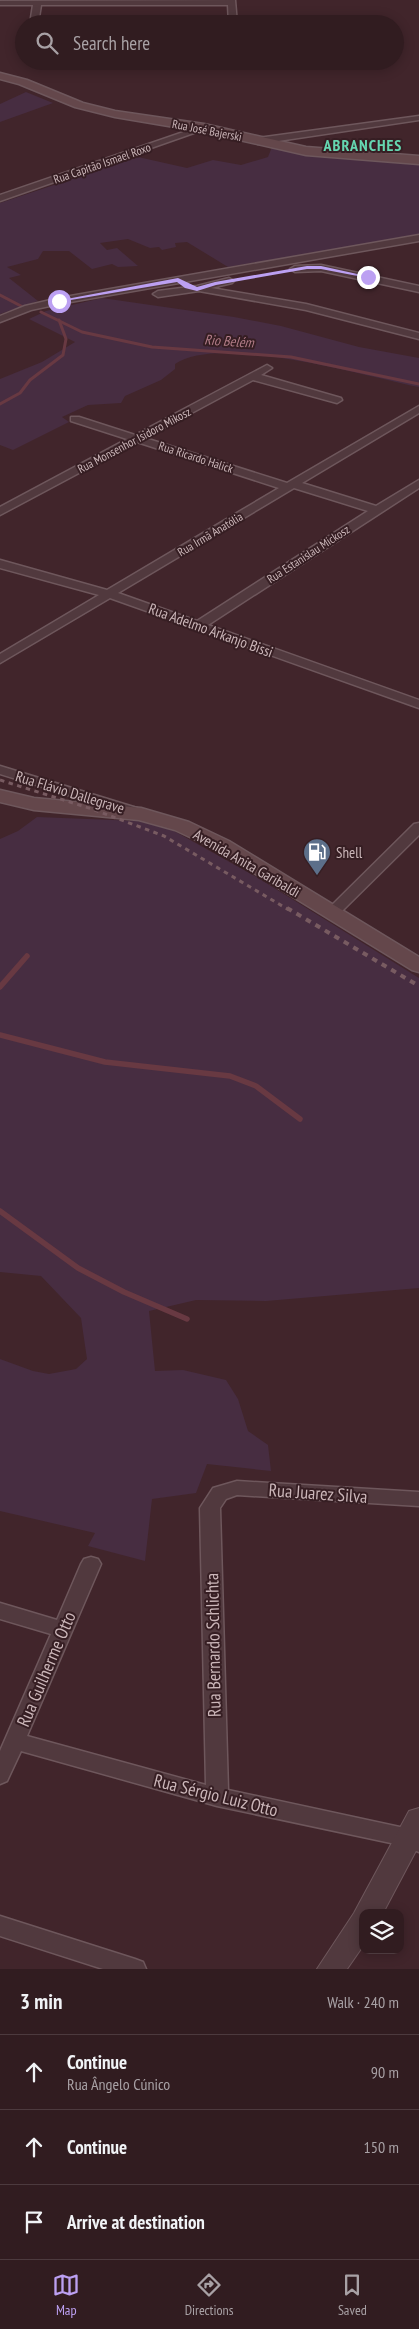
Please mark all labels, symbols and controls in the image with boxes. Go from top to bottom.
search box [15,15,404,70]
icon: search [33,29,61,57]
text: Search here [73,31,150,55]
street label: Rua José Bajerski [171,116,243,144]
district label: ABRANCHES [323,135,402,155]
street label: Rua Capitão Ismael Roxo [51,139,153,187]
route end [357,266,380,289]
route start [48,290,71,313]
water label: Rio Belém [204,330,255,352]
street label: Rua Monsenhor Isidoro Mikosz [75,404,193,476]
street label: Rua Ricardo Halick [157,438,236,476]
street label: Rua Irmã Anatólia [175,509,246,559]
street label: Rua Estanislau Mickosz [264,522,352,586]
street label: Rua Adelmo Arkanjo Bissi [146,599,276,661]
street label: Rua Flávio Dallegrave [13,766,127,818]
street label: Avenida Anita Garibaldi [190,825,304,901]
fuel station icon: Shell [302,837,332,876]
place label: Shell [336,843,363,862]
street label: Rua Juarez Silva [268,1478,368,1508]
street label: Rua Bernardo Schlichta [200,1573,226,1717]
street label: Rua Guilherme Otto [11,1608,81,1730]
street label: Rua Sérgio Luiz Otto [152,1768,281,1822]
map controls [359,1909,404,1954]
button: layers [359,1909,404,1954]
text: 3 min [20,1988,62,2015]
text: Walk · 240 m [327,1992,399,2012]
text: Continue [67,2050,127,2074]
icon: ahead [20,2058,48,2086]
text: 90 m [371,2062,399,2082]
text: Rua Ângelo Cúnico [67,2074,170,2094]
icon: ahead [20,2133,48,2161]
text: Continue [67,2135,127,2159]
text: 150 m [364,2137,399,2157]
icon: arrive [20,2208,48,2236]
text: Arrive at destination [67,2210,205,2234]
tab: Map [52,2271,80,2319]
tab: Directions [185,2271,233,2319]
tab: Saved [338,2271,367,2319]

